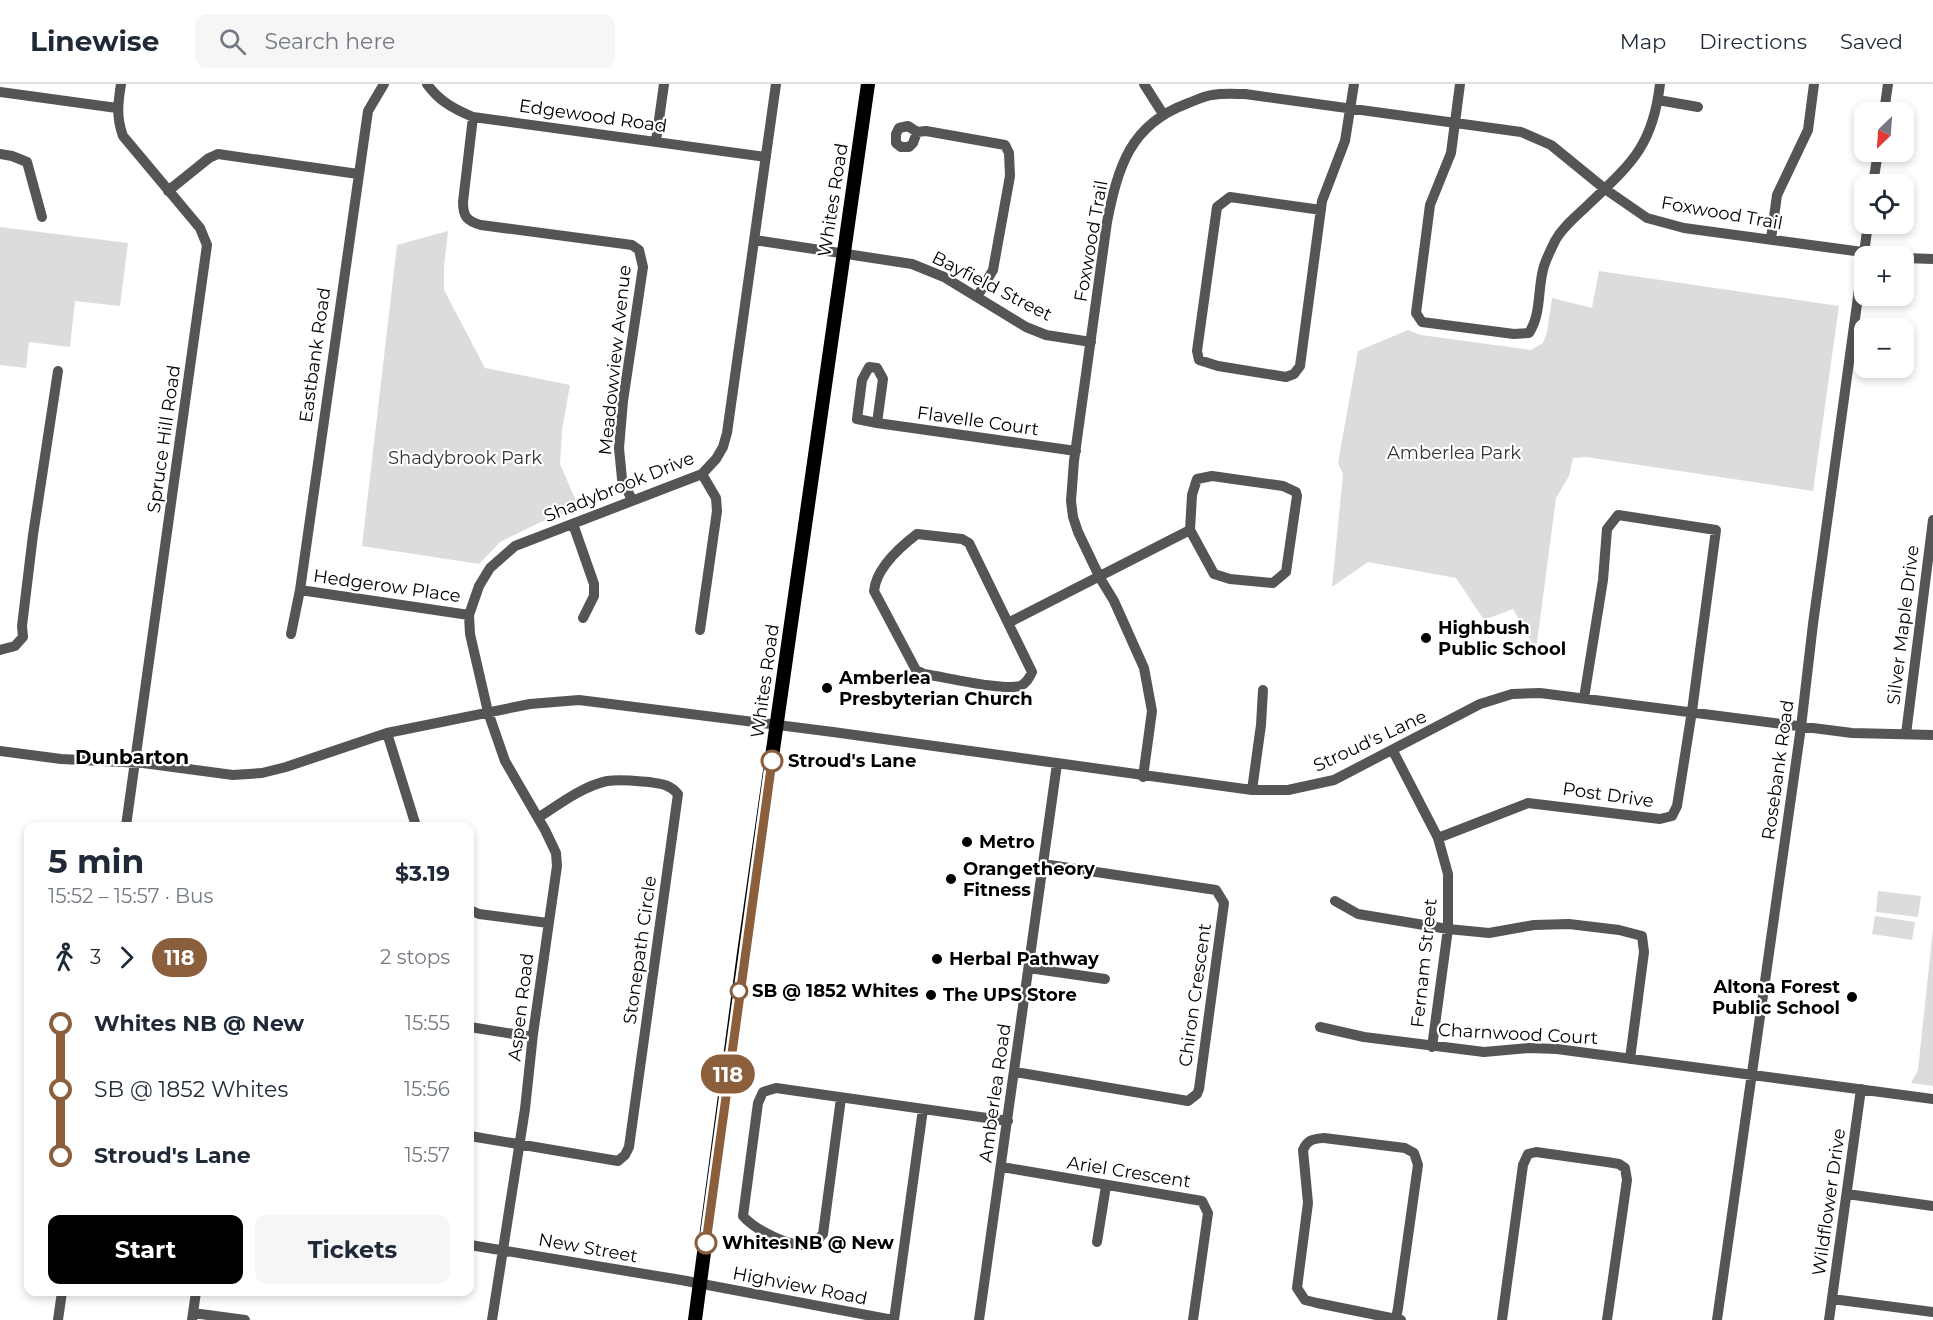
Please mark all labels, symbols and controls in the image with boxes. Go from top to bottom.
search box [195,14,615,68]
text: Linewise [30,24,159,58]
icon: search [216,25,249,58]
text: Search here [264,28,395,55]
text: Map [1620,29,1666,54]
text: Directions [1699,29,1807,54]
text: Saved [1840,29,1903,54]
street label: Edgewood Road [518,95,668,137]
north arrow [1854,102,1914,162]
map controls [1854,102,1914,378]
street label: Whites Road [813,142,853,258]
button: locate [1854,174,1914,234]
street label: Foxwood Trail [1069,178,1113,304]
street label: Foxwood Trail [1659,191,1785,235]
street label: Bayfield Street [928,246,1056,326]
button: + [1854,246,1914,306]
street label: Meadowview Avenue [594,264,636,456]
street label: Eastbank Road [295,286,335,424]
button: − [1854,318,1914,378]
street label: Spruce Hill Road [143,364,185,514]
street label: Flavelle Court [916,402,1040,440]
park label: Amberlea Park [1387,442,1521,464]
park label: Shadybrook Park [388,447,542,469]
street label: Shadybrook Drive [541,447,697,527]
street label: Silver Maple Drive [1882,544,1924,706]
street label: Hedgerow Place [312,565,462,607]
place label: Highbush Public School [1438,617,1566,660]
street label: Whites Road [746,623,784,739]
marker: Highbush Public School [1419,631,1433,645]
place label: Amberlea Presbyterian Church [838,667,1033,710]
marker: Amberlea Presbyterian Church [820,681,834,695]
street label: Rosebank Road [1757,698,1799,842]
street label: Stroud's Lane [1310,705,1430,777]
district label: Dunbarton [75,745,189,769]
marker: Stroud's Lane [761,750,783,772]
place label: Stroud's Lane [788,750,916,772]
street label: Post Drive [1561,778,1655,812]
place label: Metro [979,831,1035,853]
marker: Metro [960,835,974,849]
text: 5 min [48,841,144,881]
place label: Orangetheory Fitness [963,858,1095,901]
text: $3.19 [395,860,450,887]
marker: Orangetheory Fitness [944,872,958,886]
street label: Stonepath Circle [619,874,661,1026]
text: 15:52 – 15:57 · Bus [48,884,213,908]
street label: Fernam Street [1406,897,1442,1029]
street label: Chiron Crescent [1174,922,1216,1068]
icon: walk [48,941,81,974]
icon: forward [110,941,143,974]
text: 3 [90,945,101,969]
text: 118 [164,945,195,970]
text: 2 stops [380,945,450,969]
place label: Herbal Pathway [949,948,1099,970]
street label: Aspen Road [503,952,539,1062]
marker: Herbal Pathway [930,952,944,966]
place label: Altona Forest Public School [1712,976,1840,1019]
place label: SB @ 1852 Whites [752,980,919,1002]
marker: SB @ 1852 Whites [730,982,748,1000]
place label: The UPS Store [943,984,1077,1006]
marker: The UPS Store [924,988,938,1002]
marker: Altona Forest Public School [1845,990,1859,1004]
text: Whites NB @ New [94,1010,304,1037]
text: 15:55 [405,1011,450,1035]
street label: Charnwood Court [1437,1019,1599,1049]
street label: Amberlea Road [974,1022,1016,1164]
line badge: 118 [694,1054,762,1094]
text: 118 [713,1062,743,1087]
text: SB @ 1852 Whites [94,1076,288,1103]
text: 15:56 [404,1077,450,1101]
street label: Wildflower Drive [1808,1127,1850,1277]
text: Stroud's Lane [94,1142,251,1169]
text: 15:57 [404,1143,450,1167]
street label: Ariel Crescent [1066,1151,1192,1193]
button: Start [48,1215,243,1284]
button: Tickets [255,1215,450,1284]
street label: New Street [537,1228,639,1268]
marker: Whites NB @ New [695,1232,717,1254]
place label: Whites NB @ New [722,1232,894,1254]
street label: Highview Road [731,1262,869,1310]

